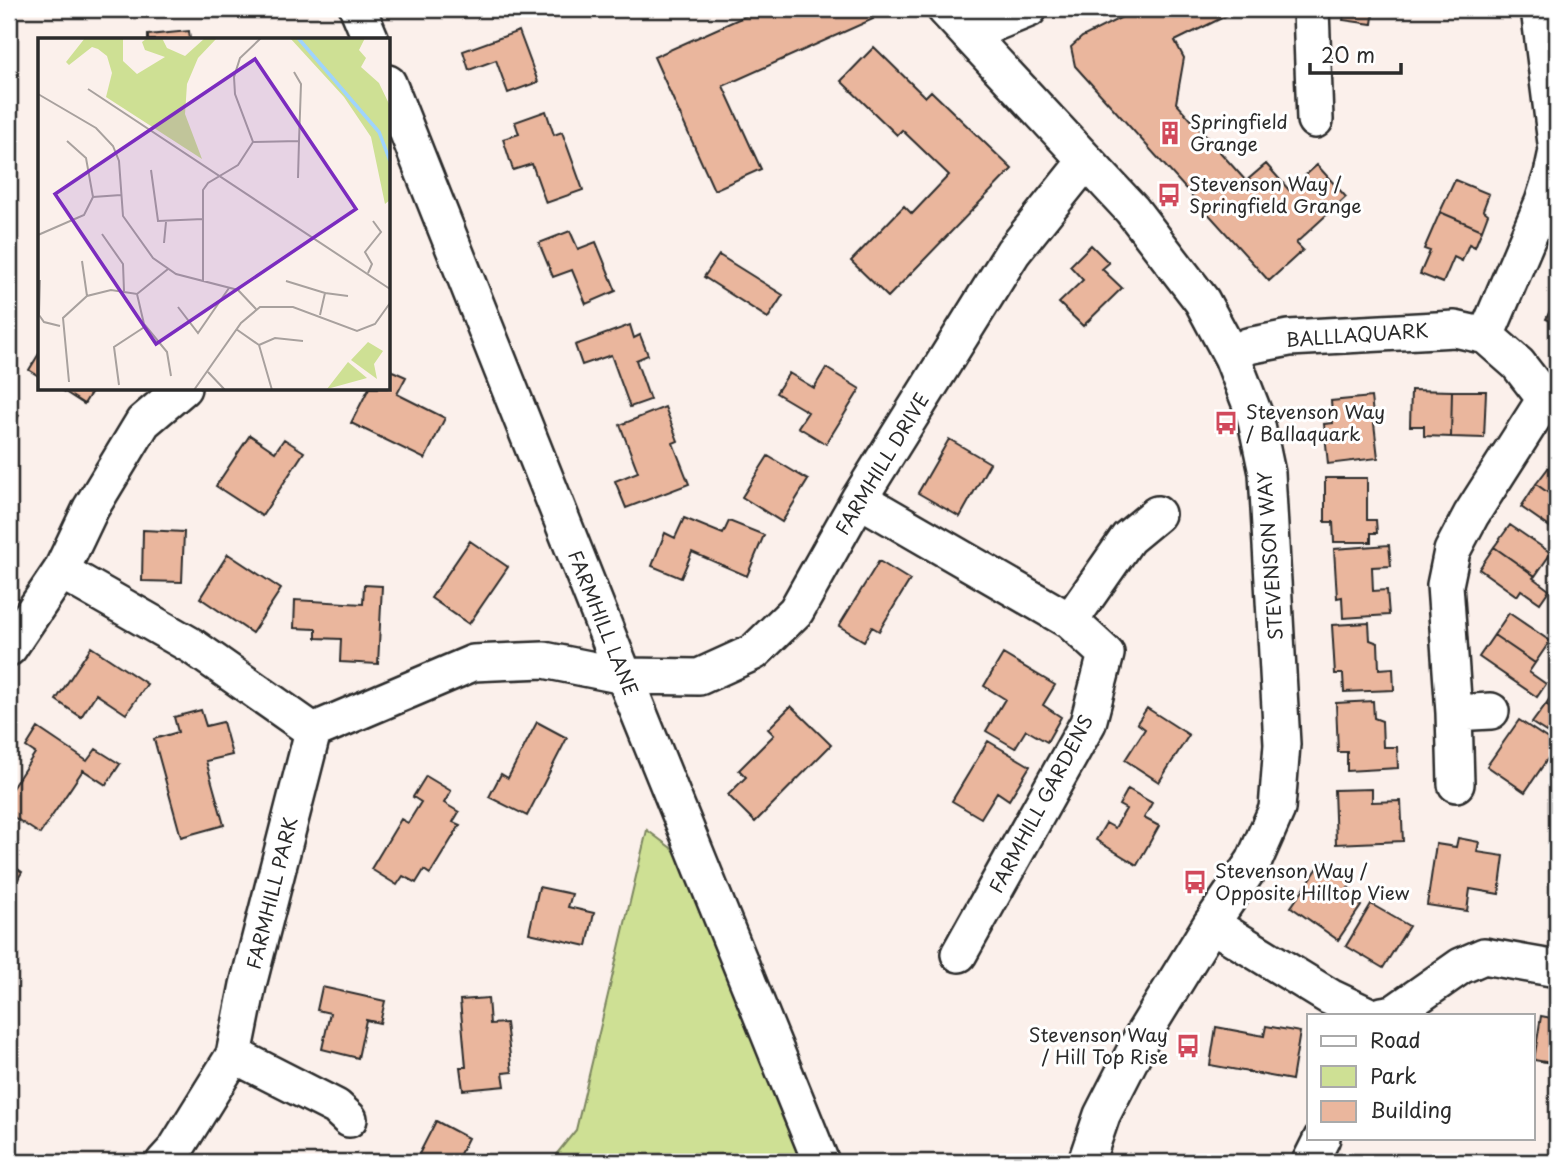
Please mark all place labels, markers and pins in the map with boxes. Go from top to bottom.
place label: Springfield Grange [1190,107,1288,157]
building icon: Springfield Grange [1156,119,1184,147]
place label: Stevenson Way / Springfield Grange [1189,169,1362,219]
bus stop icon: Stevenson Way / Springfield Grange [1155,181,1183,209]
place label: Stevenson Way / Ballaquark [1246,397,1385,447]
bus stop icon: Stevenson Way / Ballaquark [1212,409,1240,437]
place label: Stevenson Way / Opposite Hilltop View [1215,856,1410,906]
bus stop icon: Stevenson Way / Opposite Hilltop View [1181,868,1209,896]
place label: Stevenson Way / Hill Top Rise [1029,1020,1168,1070]
bus stop icon: Stevenson Way / Hill Top Rise [1174,1032,1202,1060]

